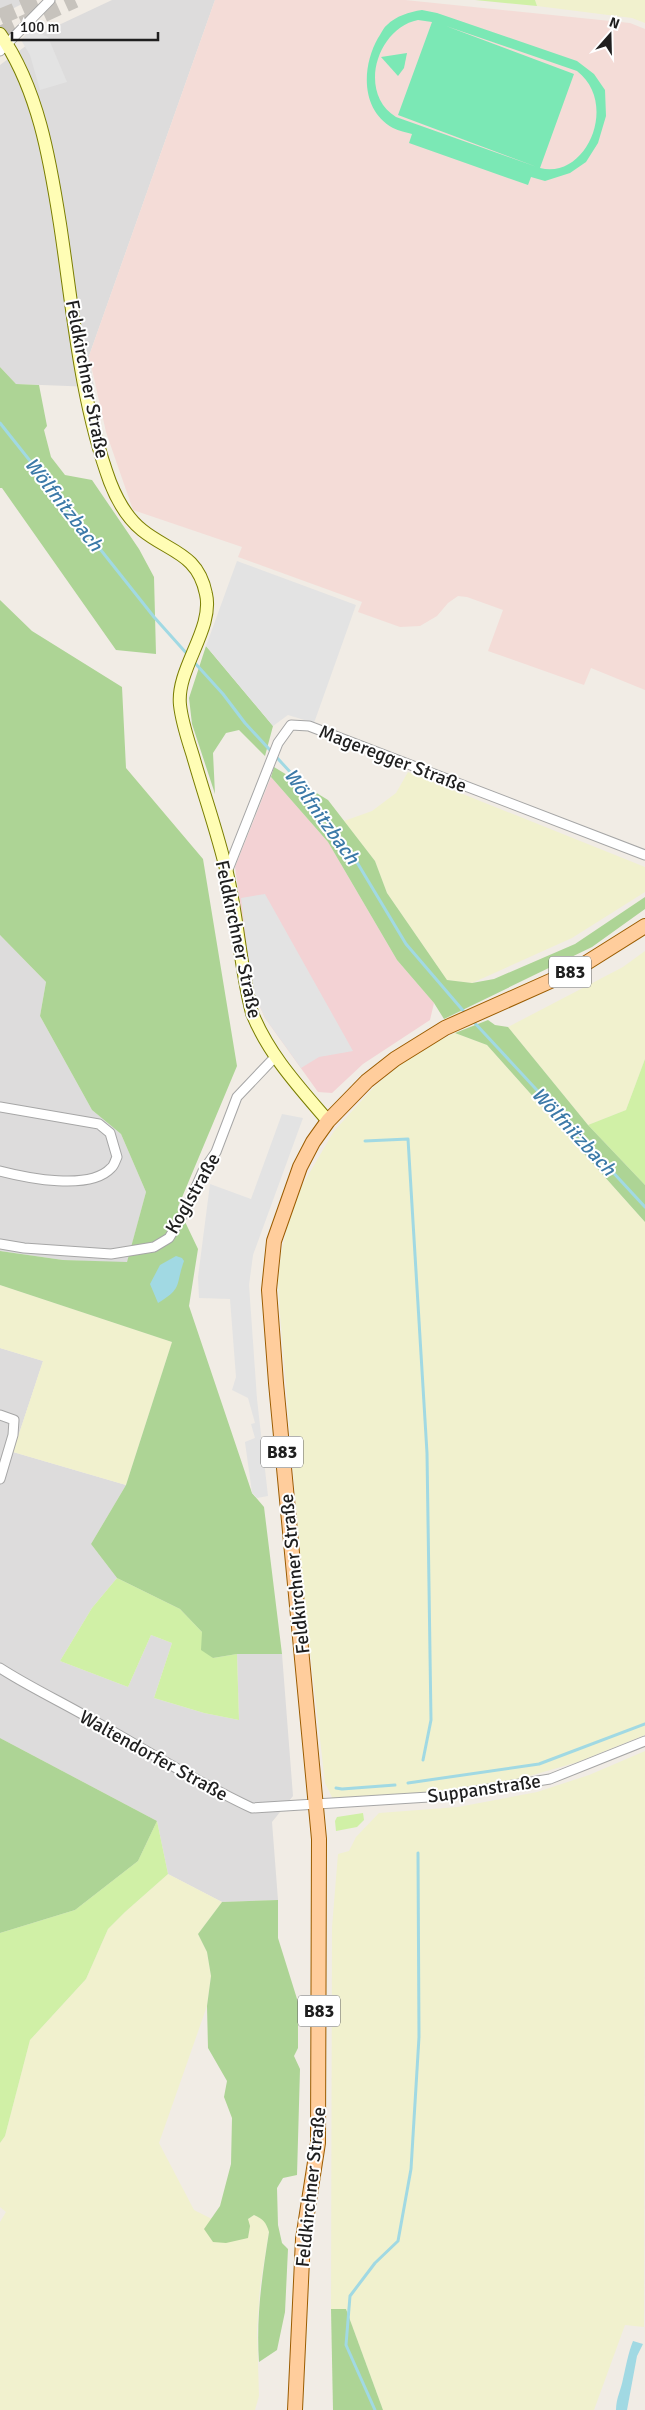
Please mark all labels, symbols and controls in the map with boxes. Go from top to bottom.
scale bar [12,10,159,42]
north arrow [585,10,635,60]
text: N [607,14,622,33]
text: 100 m [20,18,60,36]
street label: Feldkirchner Straße [60,298,114,461]
water label: Wölfnitzbach [19,452,109,557]
street label: Mageregger Straße [315,720,470,798]
water label: Wölfnitzbach [278,763,365,870]
street label: Feldkirchner Straße [210,858,267,1020]
road number: B83 [549,956,591,988]
water label: Wölfnitzbach [526,1082,622,1182]
street label: Koglstraße [160,1149,226,1238]
road number: B83 [261,1436,303,1468]
street label: Feldkirchner Straße [275,1493,315,1655]
street label: Waltendorfer Straße [75,1705,232,1807]
street label: Suppanstraße [426,1769,542,1809]
road number: B83 [298,1995,340,2026]
street label: Feldkirchner Straße [291,2106,331,2268]

